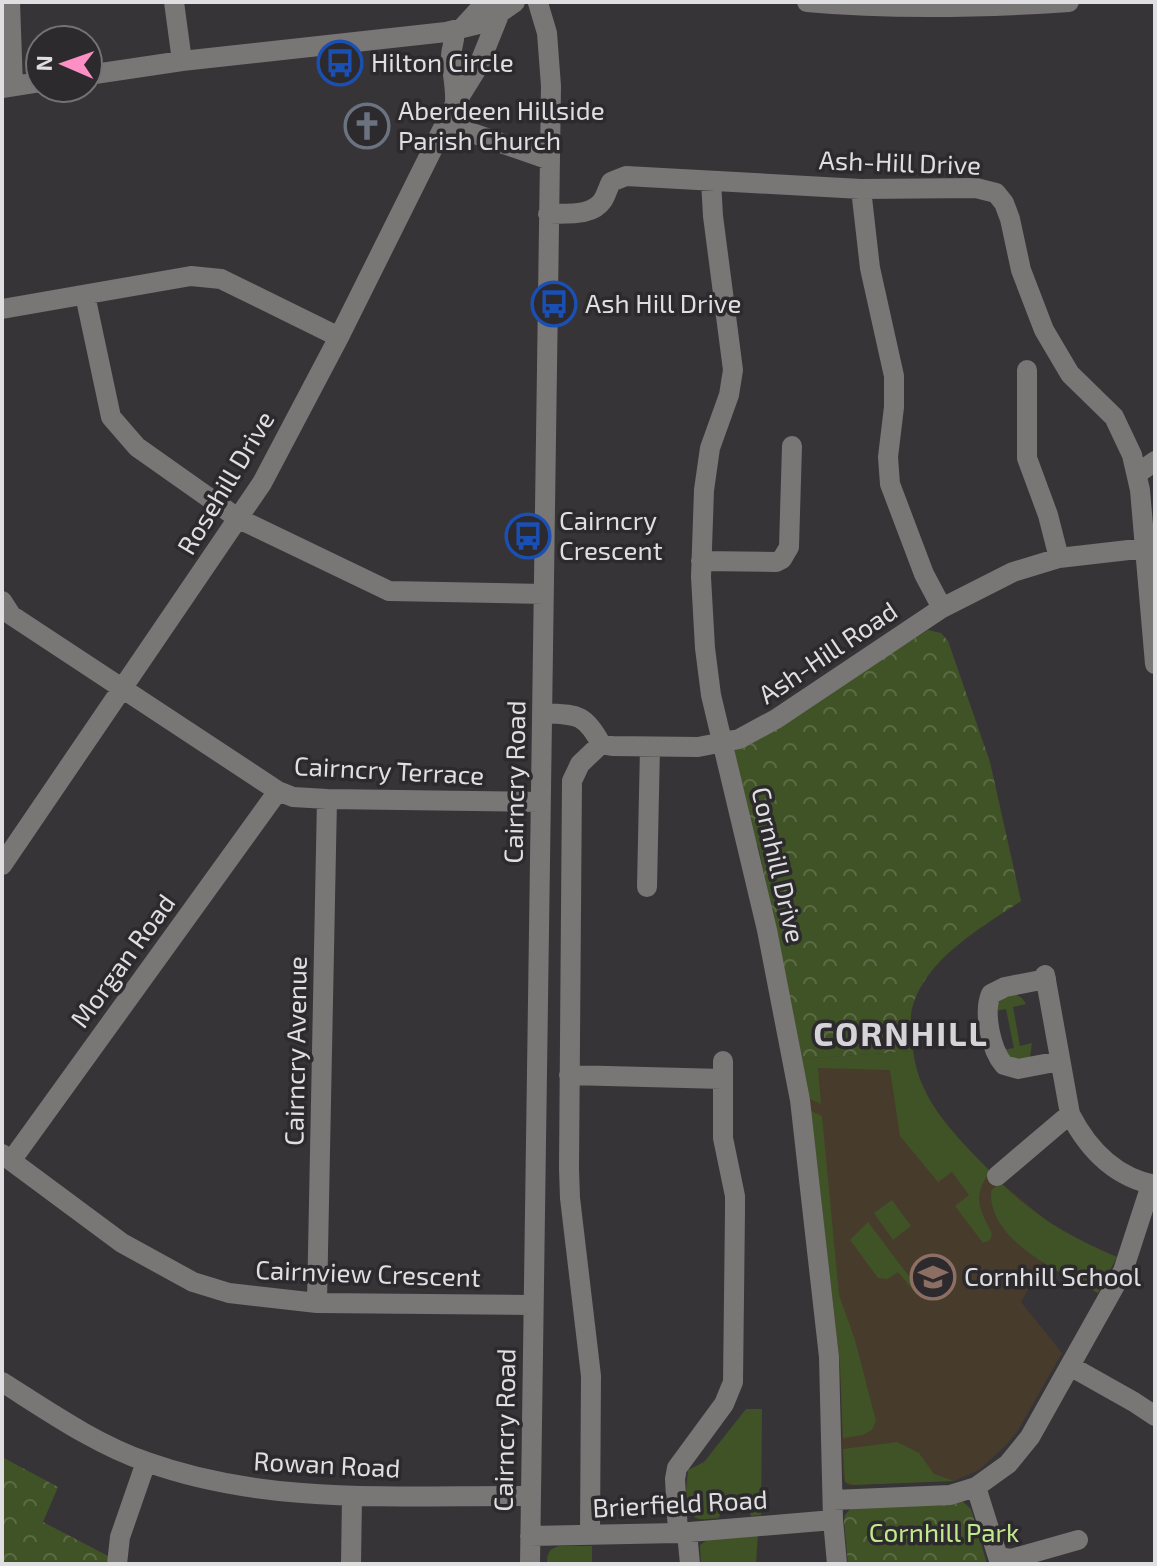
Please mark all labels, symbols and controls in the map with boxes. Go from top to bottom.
north arrow [24,24,104,104]
bus stop icon: Hilton Circle [316,39,364,87]
place label: Hilton Circle [371,46,514,77]
text: N [30,55,56,72]
place label: Aberdeen Hillside Parish Church [398,94,605,155]
church icon: Aberdeen Hillside Parish Church [343,102,391,150]
street label: Ash-Hill Drive [818,143,982,180]
bus stop icon: Ash Hill Drive [530,280,578,328]
place label: Ash Hill Drive [585,287,741,318]
street label: Rosehill Drive [170,405,280,560]
place label: Cairncry Crescent [559,504,663,565]
bus stop icon: Cairncry Crescent [504,512,552,560]
street label: Ash-Hill Road [752,594,902,709]
street label: Cairncry Road [497,700,530,864]
street label: Cairncry Terrace [293,749,485,790]
street label: Cornhill Drive [746,784,812,946]
street label: Morgan Road [63,887,181,1033]
street label: Cairncry Avenue [277,956,312,1146]
district label: CORNHILL [813,1012,989,1053]
street label: Cairnview Crescent [255,1253,481,1292]
school or university icon: Cornhill School [909,1253,957,1301]
place label: Cornhill School [964,1260,1141,1291]
street label: Cairncry Road [487,1348,520,1512]
street label: Rowan Road [253,1444,401,1483]
street label: Brierfield Road [592,1482,768,1523]
park label: Cornhill Park [869,1516,1019,1547]

